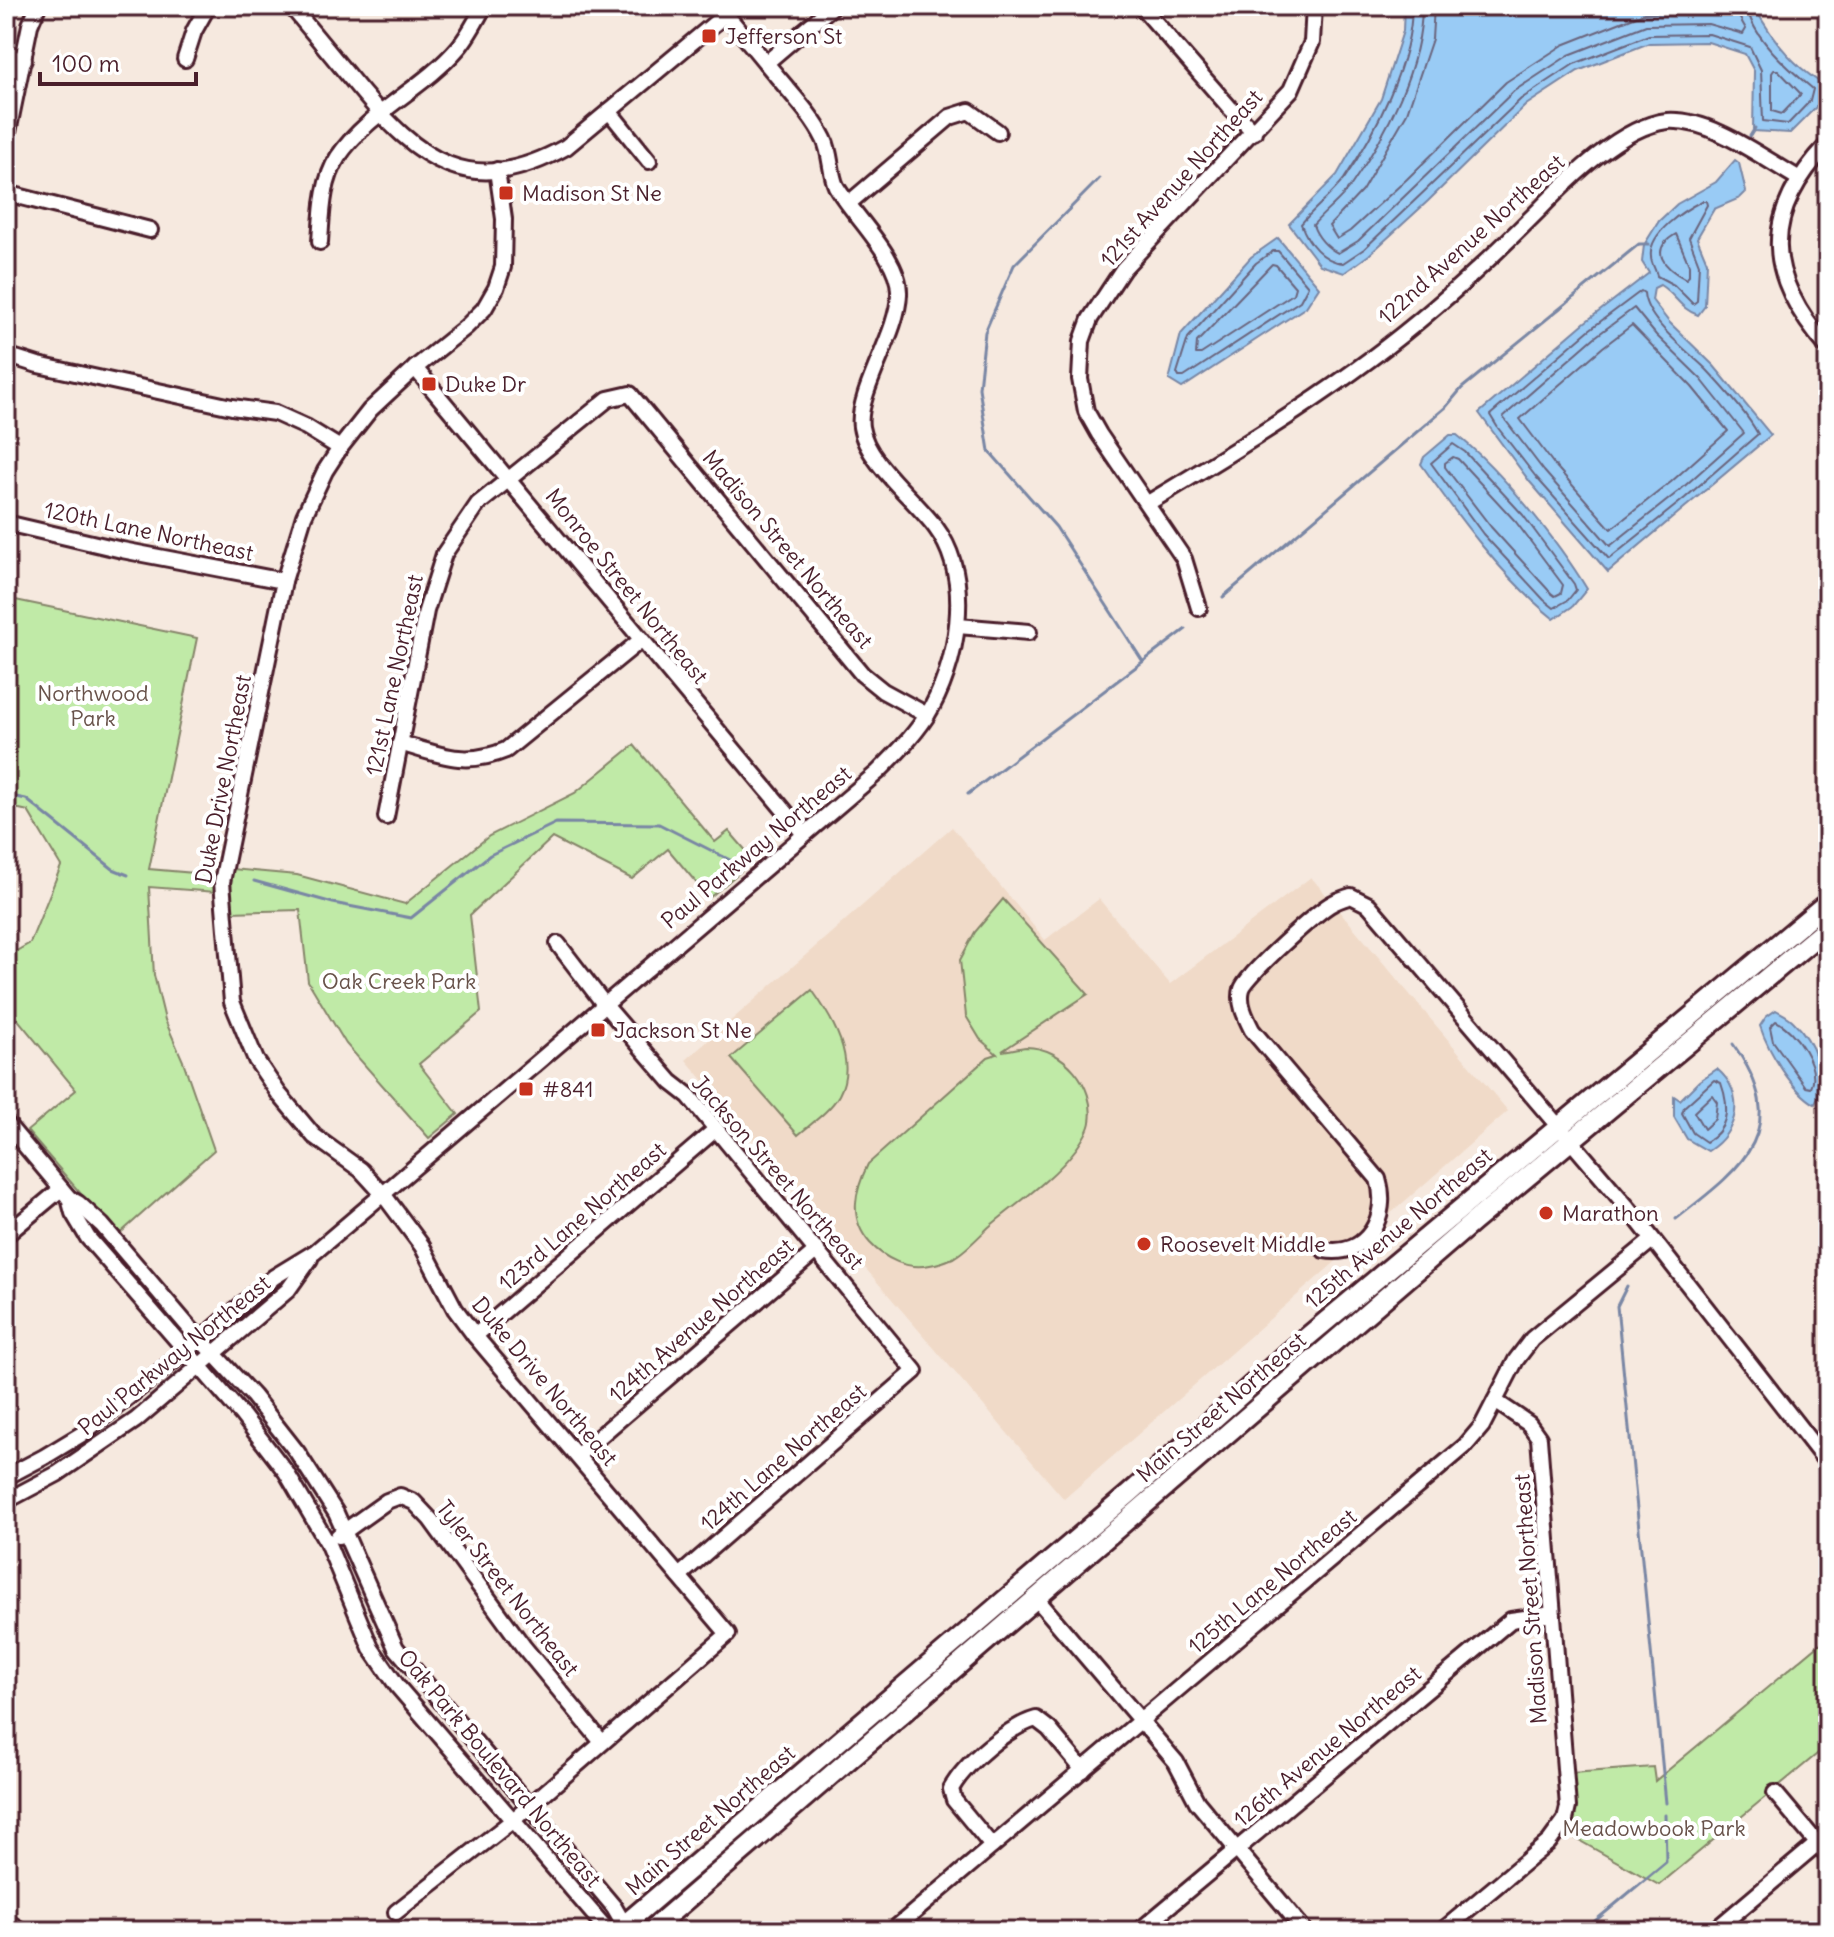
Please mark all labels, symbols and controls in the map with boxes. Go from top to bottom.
place label: Jefferson St [725,22,842,50]
marker: Jefferson St [700,27,718,45]
scale bar [40,36,196,86]
text: 100 m [52,48,120,78]
street label: 121st Avenue Northeast [1094,83,1268,273]
street label: 122nd Avenue Northeast [1372,148,1570,330]
place label: Madison St Ne [522,179,662,207]
marker: Madison St Ne [497,184,515,202]
place label: Duke Dr [445,370,526,398]
marker: Duke Dr [420,375,438,393]
street label: Madison Street Northeast [697,444,879,654]
street label: Monroe Street Northeast [540,483,714,689]
street label: 120th Lane Northeast [42,495,256,567]
street label: 121st Lane Northeast [359,572,429,778]
street label: Duke Drive Northeast [189,672,257,886]
park label: Northwood Park [37,679,149,732]
street label: Paul Parkway Northeast [655,759,857,935]
park label: Oak Creek Park [322,967,476,995]
place label: Jackson St Ne [614,1016,752,1044]
marker: Jackson St Ne [589,1021,607,1039]
street label: Jackson Street Northeast [686,1069,870,1275]
place label: #841 [542,1075,594,1103]
marker: #841 [517,1080,535,1098]
street label: 123rd Lane Northeast [493,1136,671,1296]
street label: 125th Avenue Northeast [1299,1141,1497,1315]
place label: Marathon [1562,1199,1659,1227]
marker: Marathon [1537,1204,1555,1222]
place label: Roosevelt Middle [1160,1230,1326,1258]
street label: 124th Avenue Northeast [603,1232,799,1408]
marker: Roosevelt Middle [1135,1235,1153,1253]
street label: Paul Parkway Northeast [72,1269,276,1441]
street label: Duke Drive Northeast [466,1291,624,1471]
street label: Main Street Northeast [1131,1326,1311,1488]
street label: 124th Lane Northeast [694,1377,872,1537]
street label: Madison Street Northeast [1507,1473,1553,1725]
street label: Tyler Street Northeast [431,1494,585,1682]
street label: 125th Lane Northeast [1182,1502,1362,1660]
street label: Oak Park Boulevard Northeast [392,1644,608,1892]
street label: 126th Avenue Northeast [1228,1659,1426,1833]
street label: Main Street Northeast [620,1739,800,1901]
park label: Meadowbook Park [1562,1814,1746,1842]

